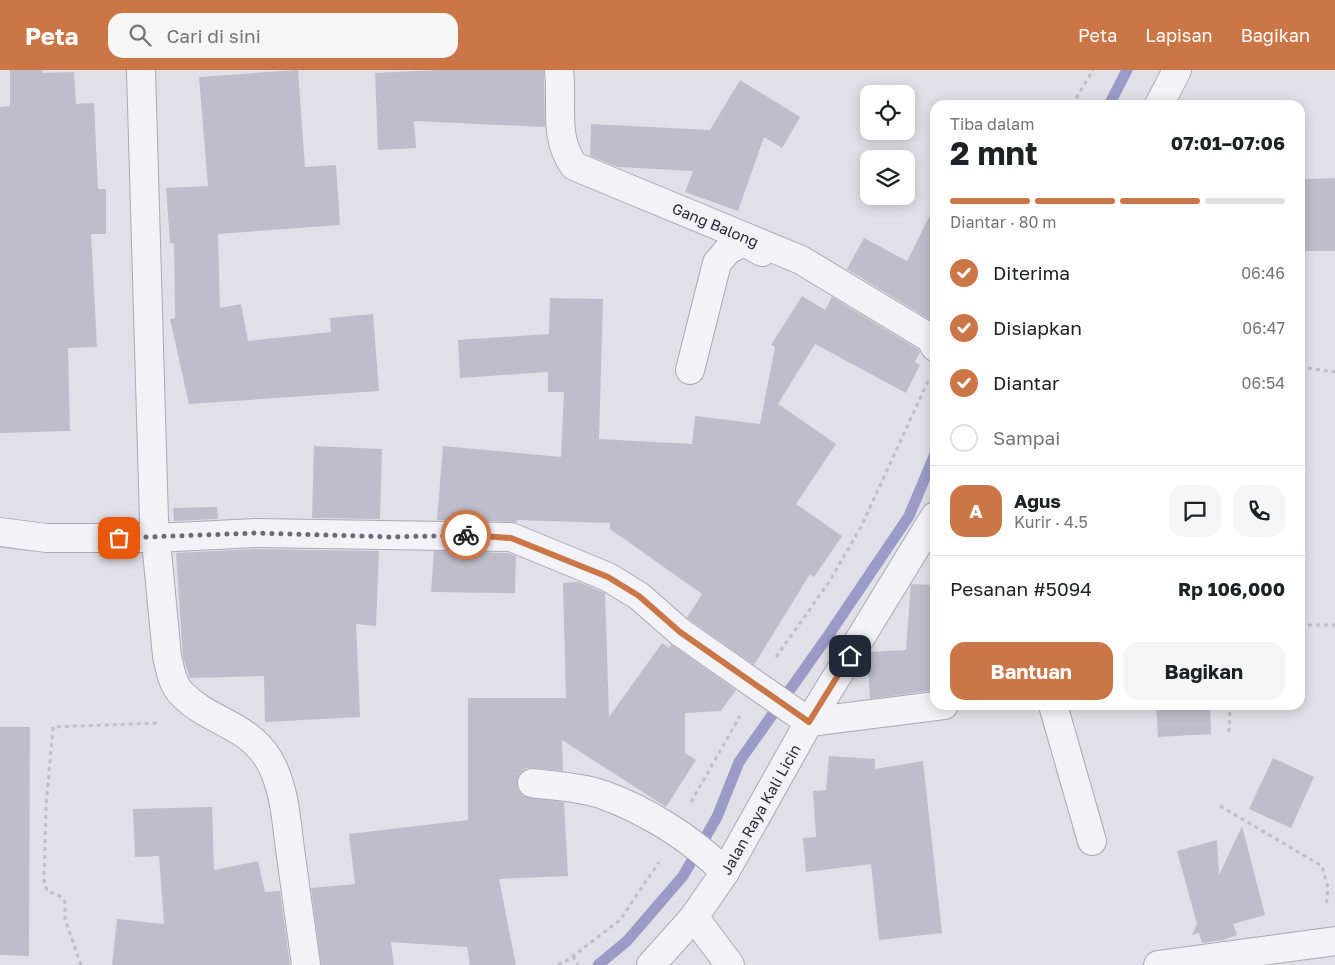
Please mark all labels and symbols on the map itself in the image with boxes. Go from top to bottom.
street label: Gang Balong [670,199,761,251]
courier [441,510,491,560]
pin [98,517,140,559]
pin [829,635,871,677]
street label: Jalan Raya Kali Licin [716,741,804,878]

